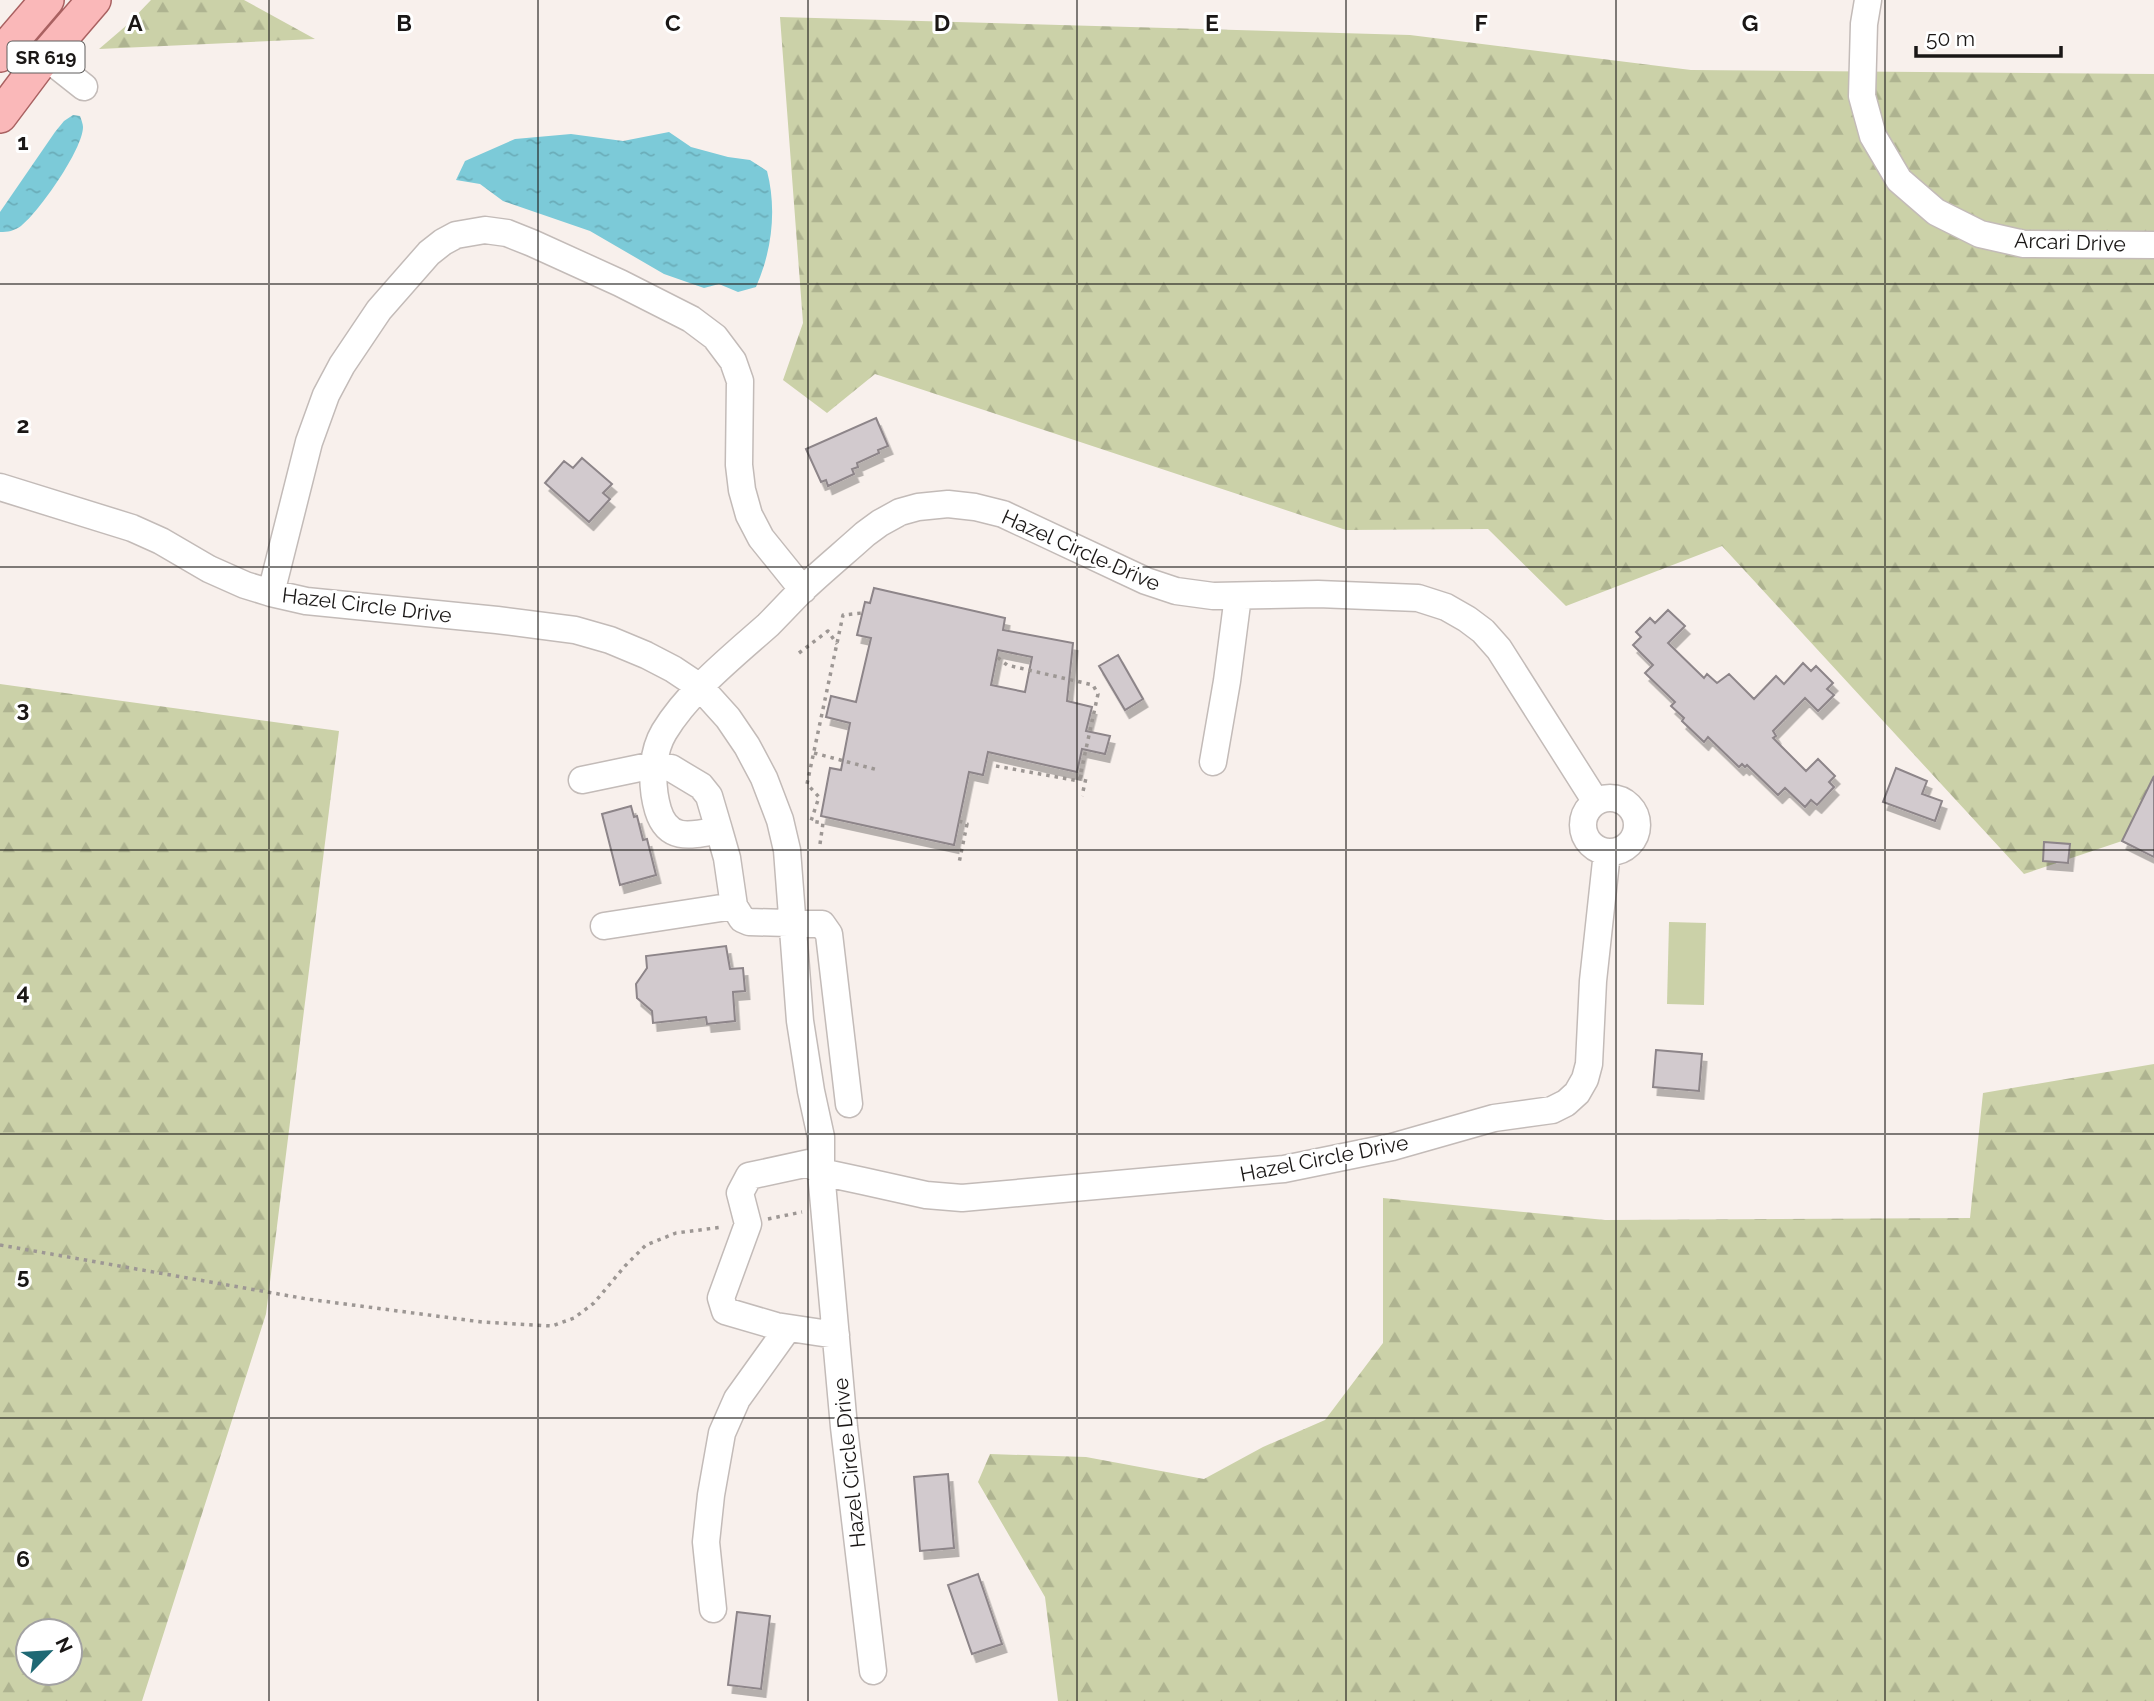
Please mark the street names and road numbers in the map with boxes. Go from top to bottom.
road number: SR 619 [7,41,84,72]
street label: Arcari Drive [2014,228,2126,256]
street label: Hazel Circle Drive [998,504,1164,596]
street label: Hazel Circle Drive [281,582,453,628]
street label: Hazel Circle Drive [1238,1129,1410,1187]
street label: Hazel Circle Drive [828,1377,870,1549]

